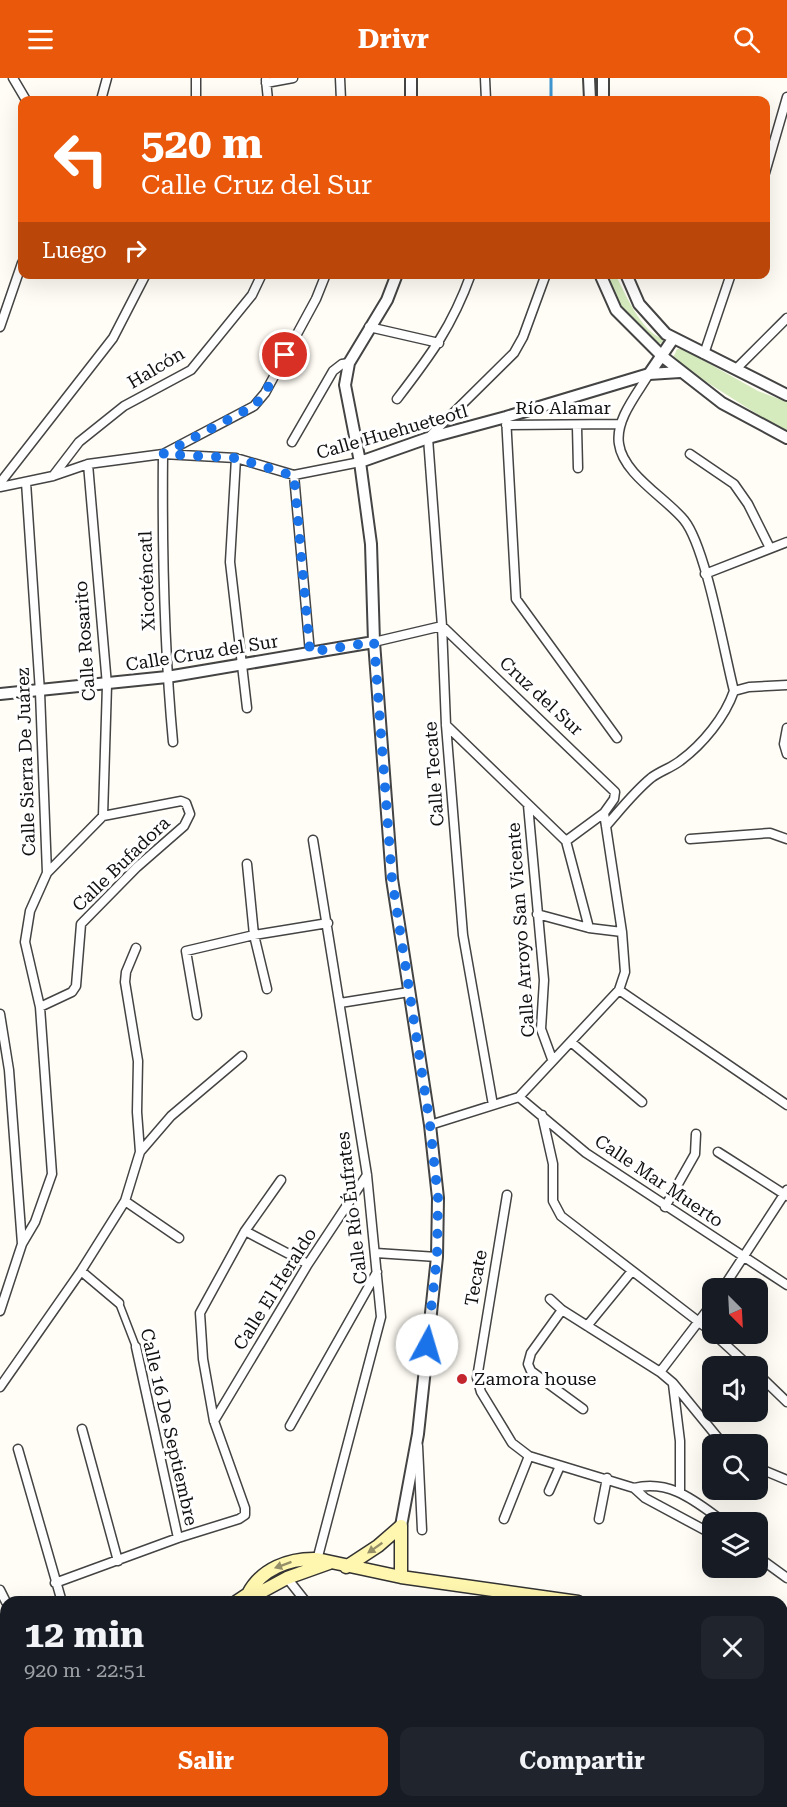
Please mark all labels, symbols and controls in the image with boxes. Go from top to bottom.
icon: menu [24,23,57,56]
text: Drivr [358,23,429,55]
icon: search [730,23,763,56]
text: 520 m [141,119,263,168]
icon: left [42,120,120,198]
text: Calle Cruz del Sur [141,169,372,201]
icon: right [119,234,152,267]
text: Luego [42,238,107,263]
pin [259,329,310,380]
icon: arrive [268,338,301,371]
street label: Halcón [123,342,188,393]
street label: Río Alamar [515,397,611,418]
street label: Calle Huehueteotl [314,400,470,463]
street label: Xicoténcatl [134,530,159,631]
street label: Calle Rosarito [70,580,99,702]
street label: Calle Cruz del Sur [124,630,280,675]
street label: Cruz del Sur [495,652,587,739]
street label: Calle Sierra De Juárez [12,667,39,857]
street label: Calle Tecate [419,721,448,827]
street label: Calle Bufadora [68,812,174,915]
street label: Calle Arroyo San Vicente [503,822,538,1038]
street label: Calle Mar Muerto [591,1130,727,1231]
street label: Calle Río Éufrates [332,1131,371,1286]
street label: Calle El Heraldo [229,1224,320,1354]
street label: Tecate [460,1248,491,1308]
north arrow [702,1278,768,1344]
map controls [702,1278,768,1578]
position arrow [395,1313,459,1377]
street label: Calle 16 De Septiembre [137,1326,202,1528]
button: sound [702,1356,768,1422]
place label: Zamora house [474,1368,596,1389]
marker: Zamora house [455,1372,469,1386]
button: search [702,1434,768,1500]
button: layers [702,1512,768,1578]
one-way arrow [367,1542,383,1554]
one-way arrow [274,1561,292,1571]
text: 12 min [24,1614,144,1656]
button: close [701,1616,764,1679]
text: 920 m · 22:51 [24,1658,146,1682]
button: Salir [24,1727,388,1796]
button: Compartir [400,1727,764,1796]

